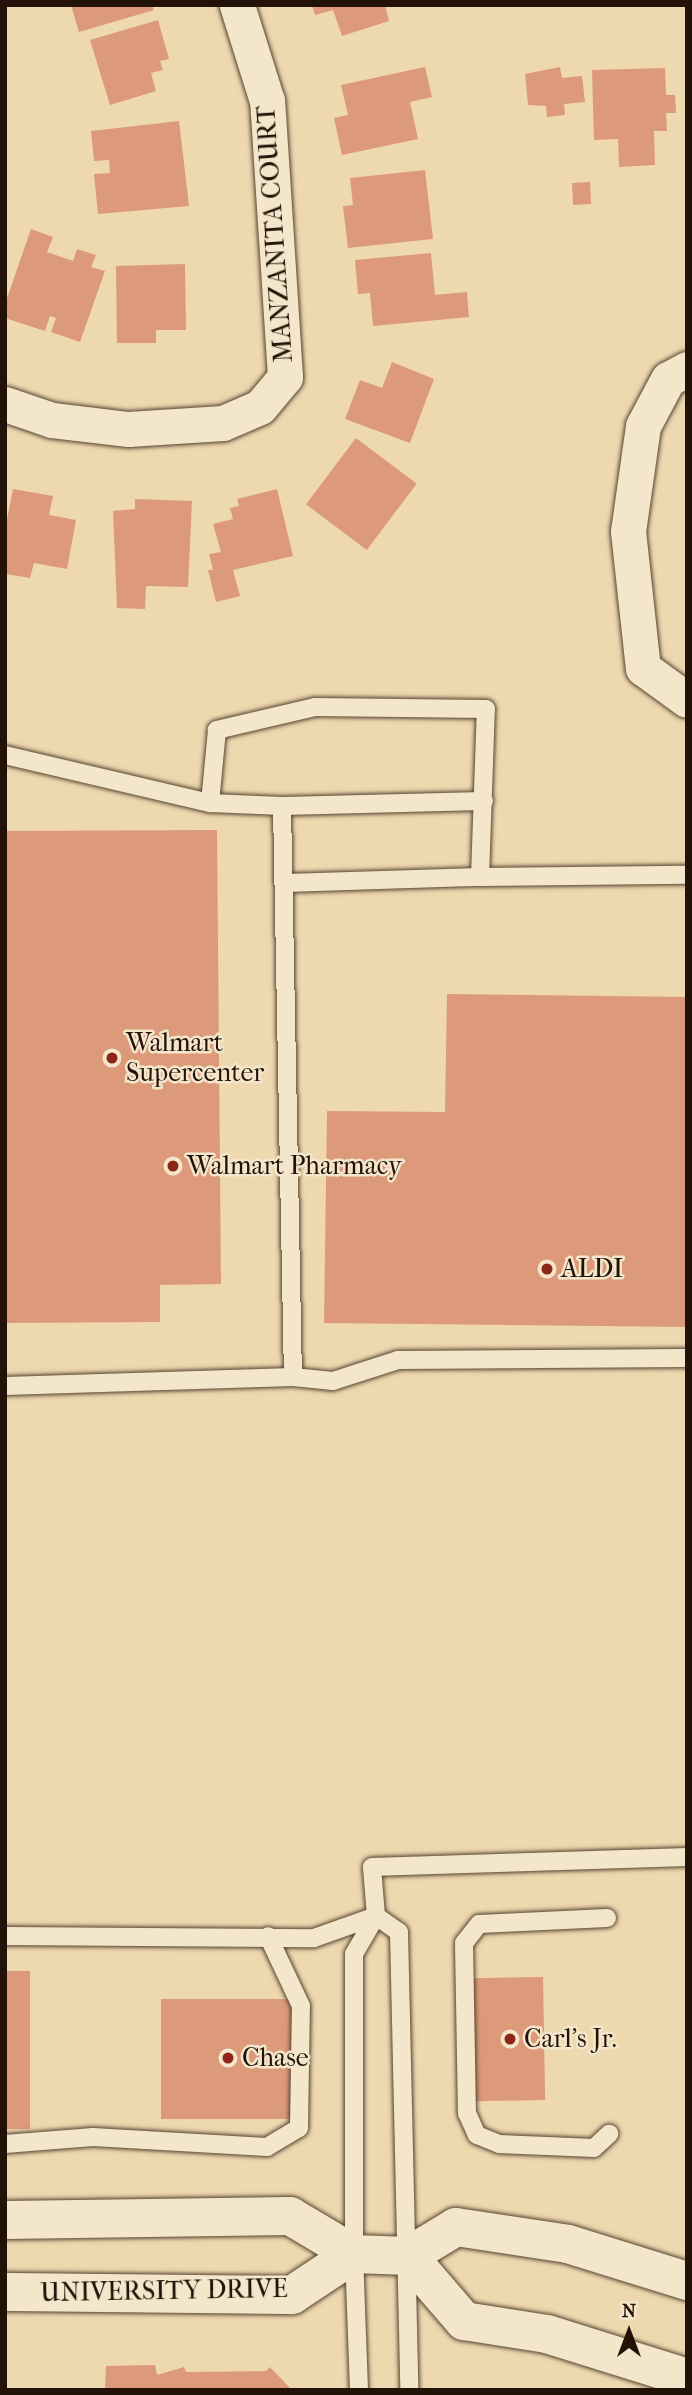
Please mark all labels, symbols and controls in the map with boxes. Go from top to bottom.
street label: MANZANITA COURT [250,104,300,364]
place label: Walmart Supercenter [126,1027,264,1088]
marker: Walmart Supercenter [104,1050,120,1066]
place label: Walmart Pharmacy [187,1150,402,1182]
marker: Walmart Pharmacy [165,1158,181,1174]
place label: ALDI [561,1253,623,1285]
marker: ALDI [539,1261,555,1277]
place label: Carl's Jr. [524,2023,617,2055]
marker: Carl's Jr. [502,2031,518,2047]
place label: Chase [242,2042,309,2074]
marker: Chase [220,2050,236,2066]
street label: UNIVERSITY DRIVE [40,2273,288,2309]
north arrow [594,2297,664,2367]
text: N [622,2300,636,2322]

